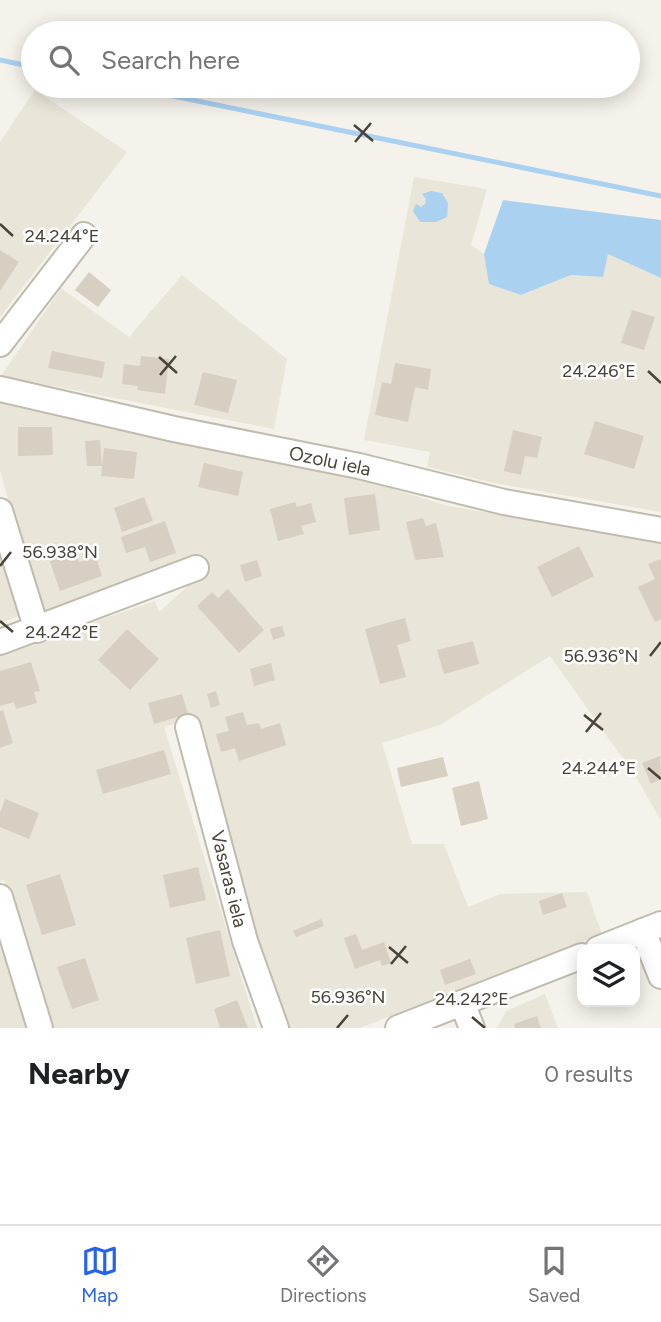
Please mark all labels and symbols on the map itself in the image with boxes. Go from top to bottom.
text: 24.244°E [25,225,99,247]
text: 24.246°E [562,360,636,382]
street label: Ozolu iela [287,441,373,481]
text: 56.938°N [22,541,98,563]
text: 24.242°E [25,621,99,643]
text: 56.936°N [563,645,639,667]
text: 24.244°E [562,757,636,779]
street label: Vasaras iela [206,828,252,930]
text: 56.936°N [310,986,386,1008]
text: 24.242°E [435,988,509,1010]

